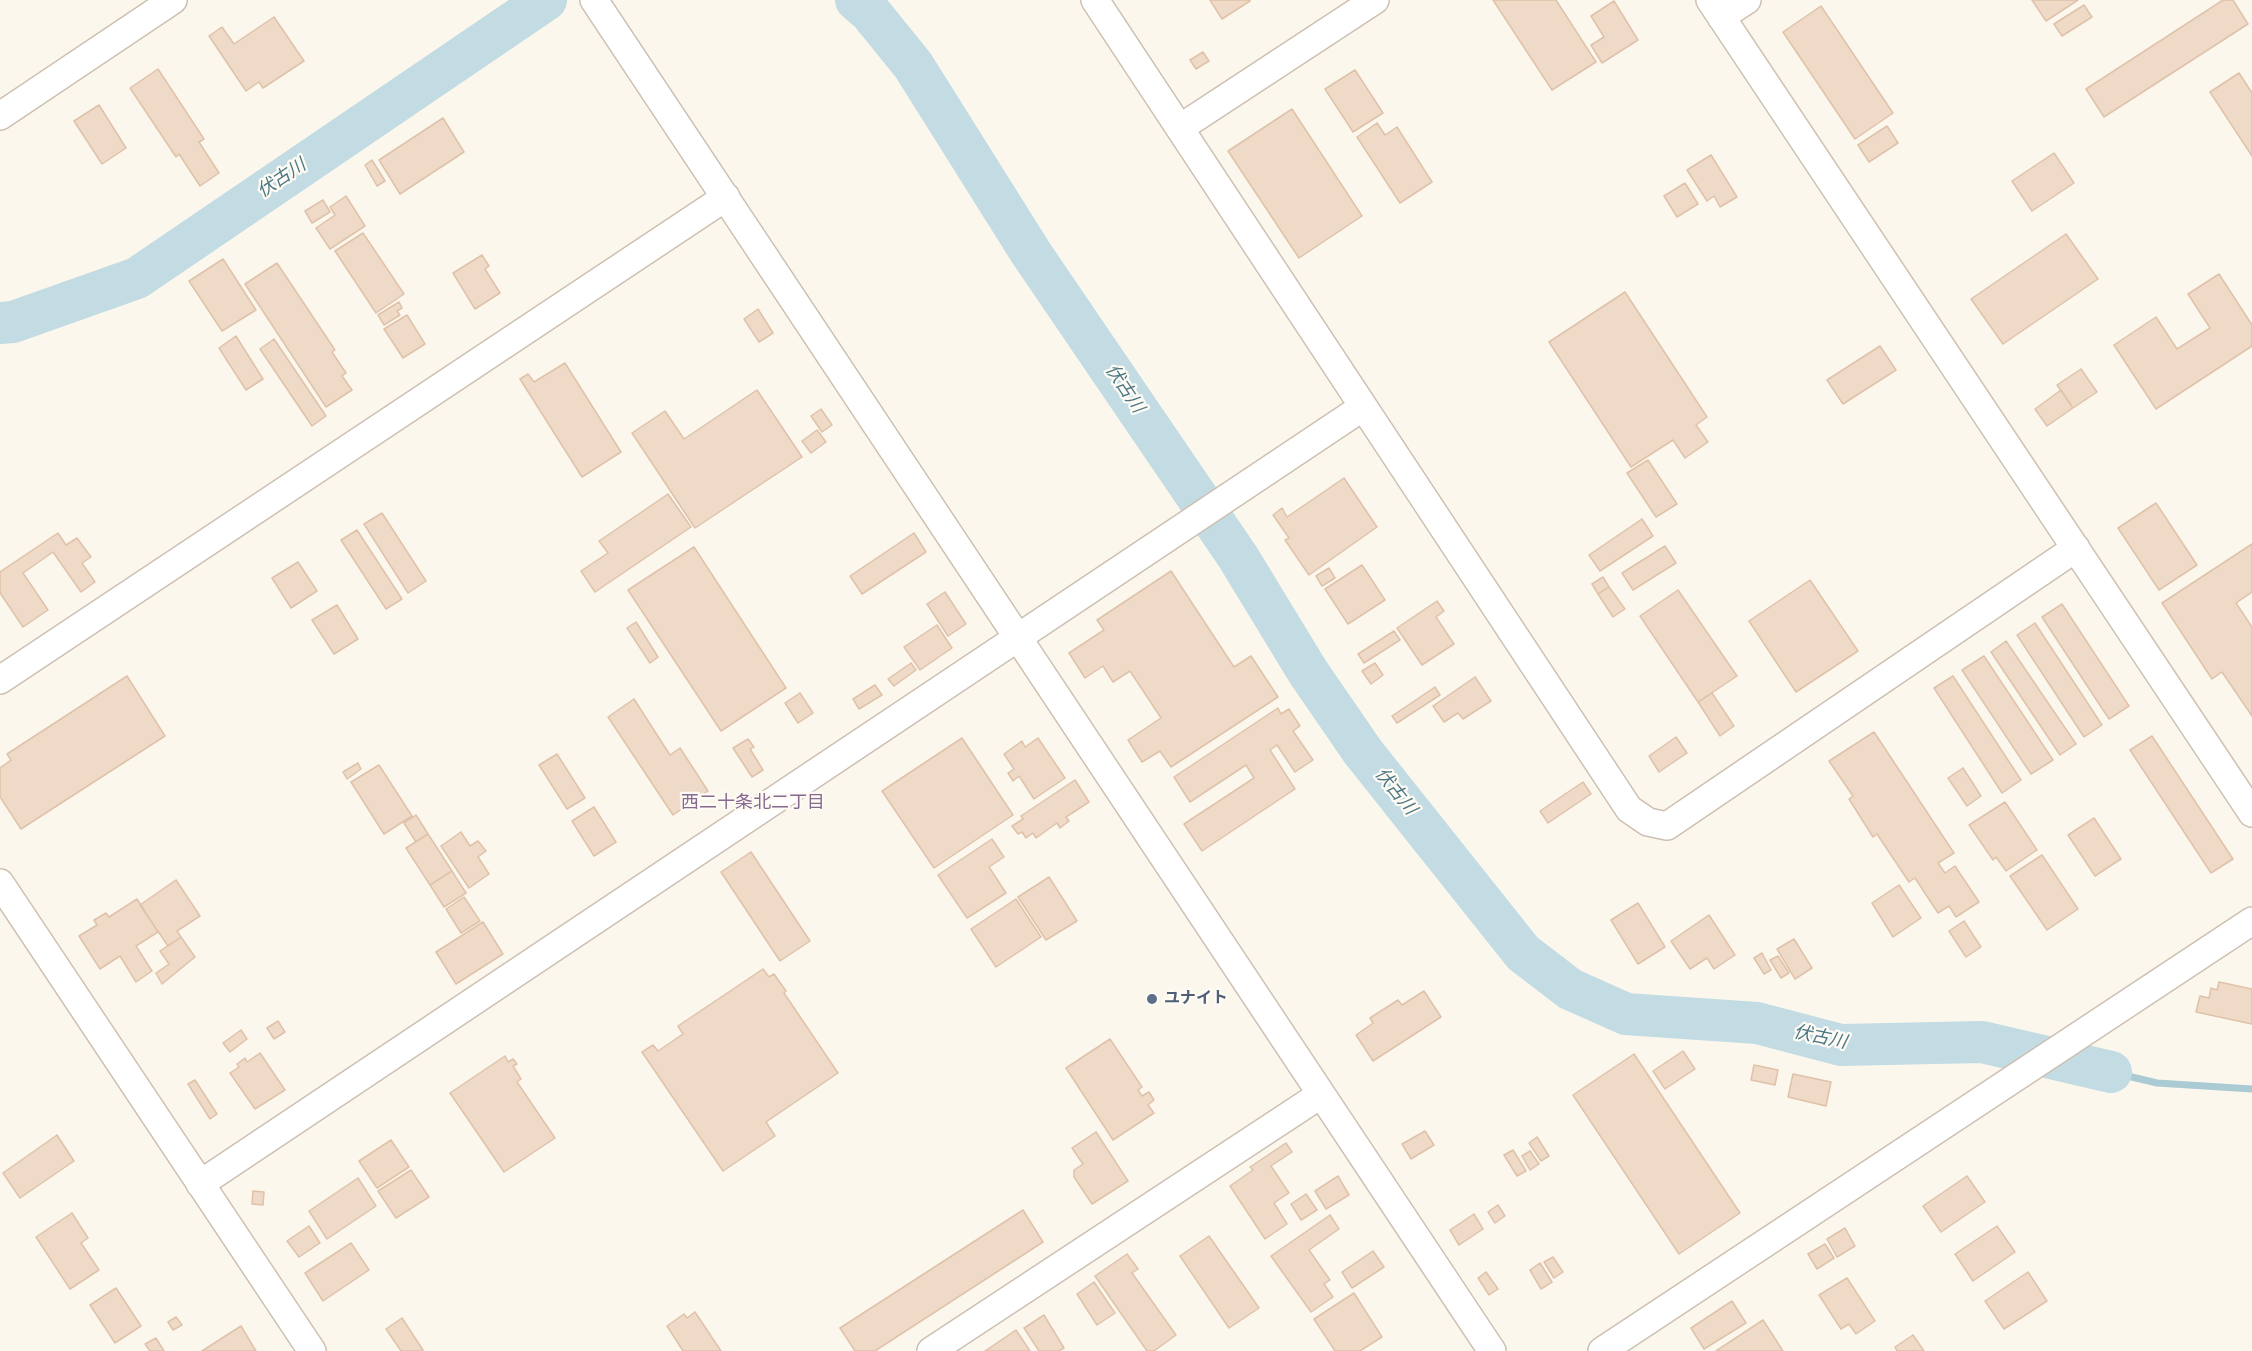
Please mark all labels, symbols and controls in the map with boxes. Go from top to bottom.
water label: 伏古川 [254,155,310,203]
water label: 伏古川 [1100,361,1148,417]
water label: 伏古川 [1370,764,1420,820]
district label: 西二十条北二丁目 [681,792,825,814]
place label: ユナイト [1164,989,1228,1009]
marker: ユナイト [1145,992,1159,1006]
water label: 伏古川 [1791,1022,1849,1054]

